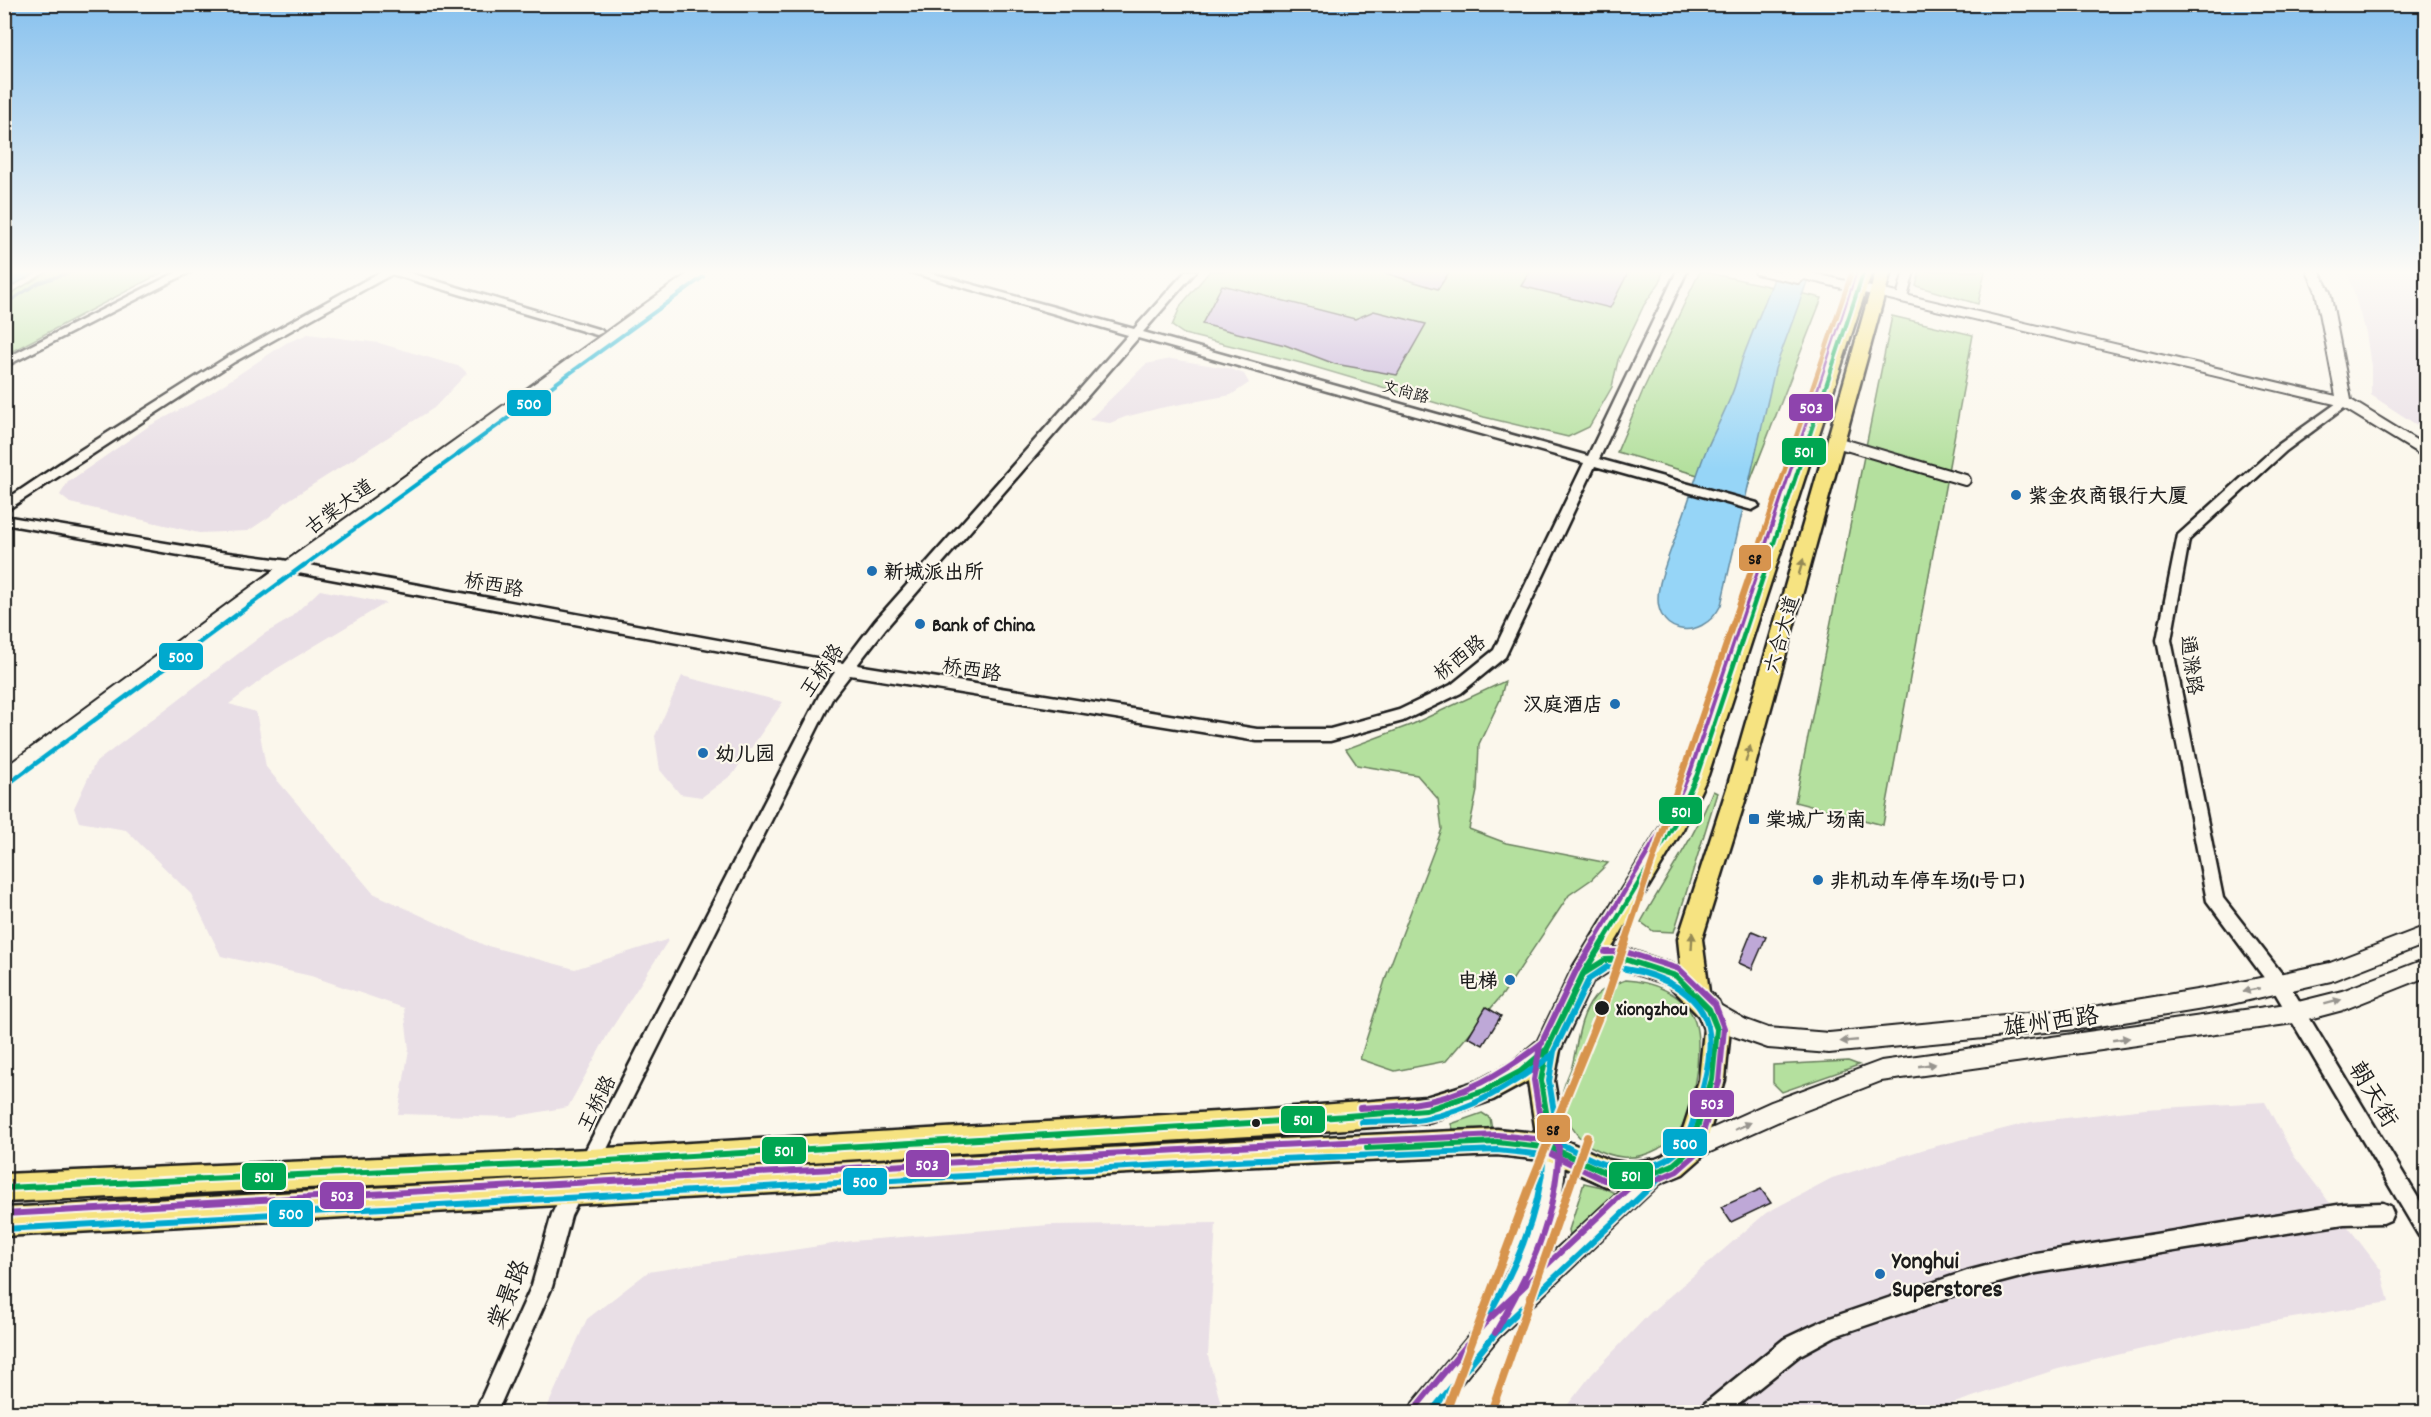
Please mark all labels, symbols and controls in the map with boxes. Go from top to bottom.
street label: 文尚路 [1379,376,1432,411]
line badge: 500 [506,389,552,417]
line badge: 503 [1788,393,1834,422]
text: 500 [517,394,541,417]
text: 503 [1799,398,1823,421]
line badge: 501 [1781,437,1827,466]
text: 501 [1794,442,1814,465]
street label: 古棠大道 [300,474,381,543]
place label: 紫金农商银行大厦 [2028,484,2188,512]
marker: 紫金农商银行大厦 [2009,488,2023,502]
line badge: S8 [1738,544,1772,572]
text: S8 [1748,549,1762,572]
one-way arrow [1796,557,1806,576]
place label: 新城派出所 [884,560,984,588]
marker: 新城派出所 [865,564,879,578]
street label: 桥西路 [462,568,526,606]
street label: 六合大道 [1759,593,1808,677]
place label: Bank of China [932,613,1035,641]
marker: Bank of China [913,617,927,631]
street label: 桥西路 [1429,629,1494,689]
street label: 通滁路 [2171,634,2207,698]
street label: 王桥路 [795,638,853,704]
line badge: 500 [158,642,204,671]
text: 500 [169,647,193,670]
street label: 桥西路 [940,653,1004,691]
place label: 汉庭酒店 [1523,693,1603,721]
marker: 汉庭酒店 [1608,697,1622,711]
place label: 幼儿园 [715,742,775,770]
one-way arrow [1744,745,1753,763]
marker: 幼儿园 [696,746,710,760]
line badge: 501 [1658,796,1703,825]
text: 501 [1671,802,1691,825]
place label: 棠城广场南 [1766,808,1866,836]
marker: 棠城广场南 [1747,812,1761,826]
place label: 非机动车停车场(1号口) [1830,869,2024,897]
marker: 非机动车停车场(1号口) [1811,873,1825,887]
one-way arrow [1688,931,1697,950]
place label: 电梯 [1458,969,1498,997]
marker: 电梯 [1503,973,1517,987]
one-way arrow [2241,986,2260,995]
place label: Xiongzhou [1616,997,1688,1025]
one-way arrow [2324,997,2342,1006]
marker: Xiongzhou [1593,999,1611,1017]
street label: 雄州西路 [2002,1000,2101,1047]
one-way arrow [2111,1035,2130,1044]
one-way arrow [1840,1036,1859,1046]
street label: 朝天街 [2338,1056,2405,1135]
one-way arrow [1918,1060,1937,1070]
street label: 王桥路 [573,1070,625,1137]
line badge: 503 [1689,1089,1735,1118]
text: 503 [1700,1094,1724,1117]
line badge: 501 [1280,1105,1326,1134]
text: 501 [1293,1110,1313,1133]
line badge: S8 [1536,1114,1571,1143]
unlabelled marker [1250,1117,1262,1129]
text: S8 [1546,1120,1560,1143]
one-way arrow [1735,1121,1753,1131]
line badge: 500 [1662,1128,1708,1157]
text: 500 [1673,1134,1697,1157]
line badge: 501 [761,1136,807,1165]
text: 501 [774,1141,794,1164]
line badge: 503 [905,1149,950,1178]
text: 503 [915,1155,939,1178]
line badge: 501 [1608,1161,1654,1190]
line badge: 501 [241,1162,287,1191]
text: 501 [1621,1166,1641,1189]
text: 501 [254,1167,274,1190]
line badge: 500 [842,1167,888,1196]
text: 500 [853,1172,877,1195]
line badge: 503 [319,1181,365,1210]
text: 503 [330,1186,354,1209]
line badge: 500 [268,1199,314,1228]
text: 500 [279,1204,303,1227]
place label: Yonghui Superstores [1891,1246,2003,1308]
street label: 棠景路 [482,1255,540,1335]
marker: Yonghui Superstores [1873,1267,1887,1281]

